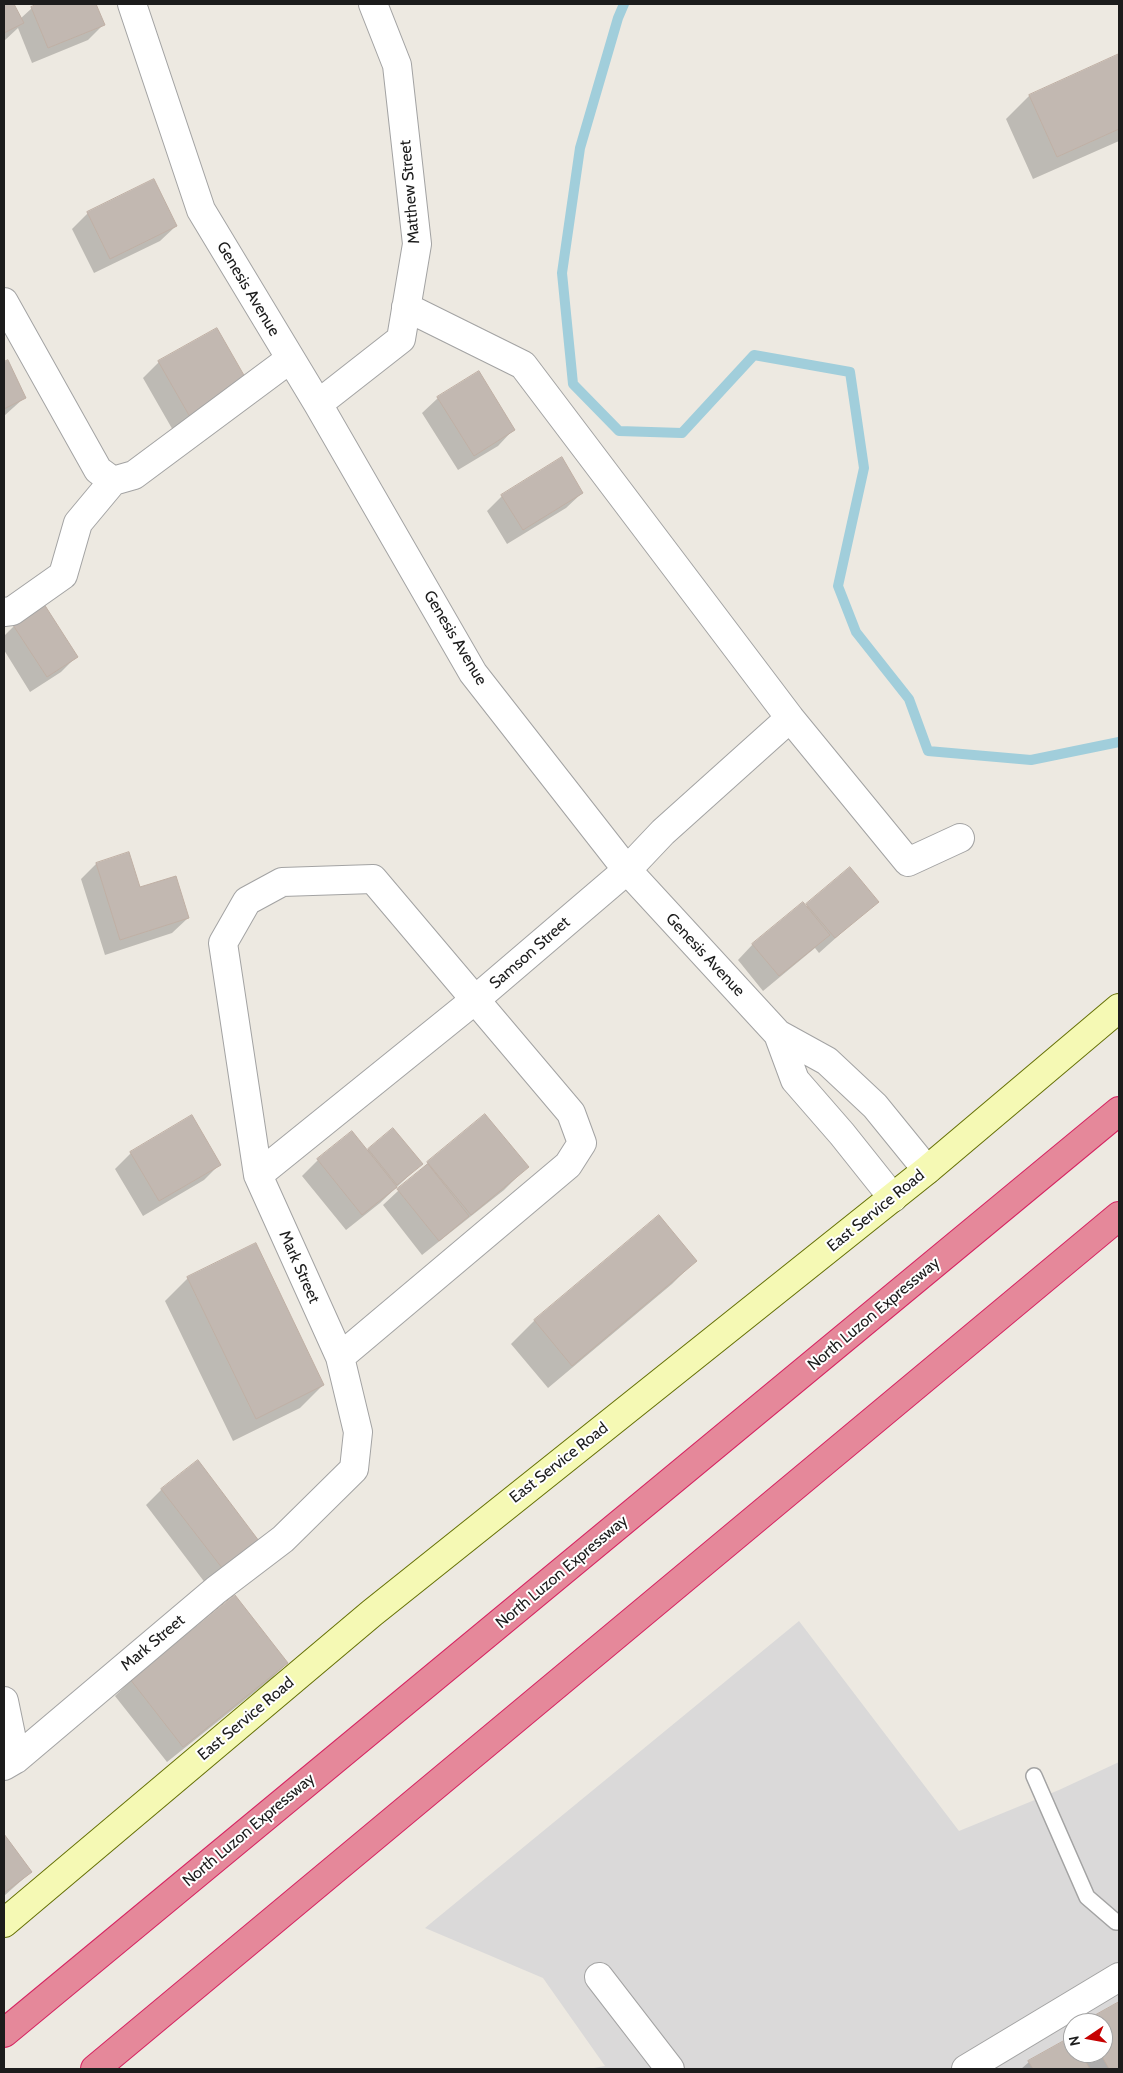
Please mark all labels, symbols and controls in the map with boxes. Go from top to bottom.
street label: Matthew Street [396,139,424,245]
street label: Genesis Avenue [212,238,284,340]
street label: Genesis Avenue [419,587,491,689]
street label: Genesis Avenue [662,909,748,1001]
street label: Samson Street [486,913,574,993]
street label: East Service Road [823,1166,929,1256]
street label: Mark Street [274,1228,324,1306]
street label: North Luzon Expressway [804,1253,944,1375]
street label: East Service Road [506,1419,612,1507]
street label: North Luzon Expressway [492,1511,632,1633]
street label: Mark Street [117,1611,189,1675]
street label: East Service Road [194,1673,298,1765]
street label: North Luzon Expressway [179,1769,319,1891]
north arrow [1063,2013,1113,2063]
text: N [1064,2034,1084,2048]

